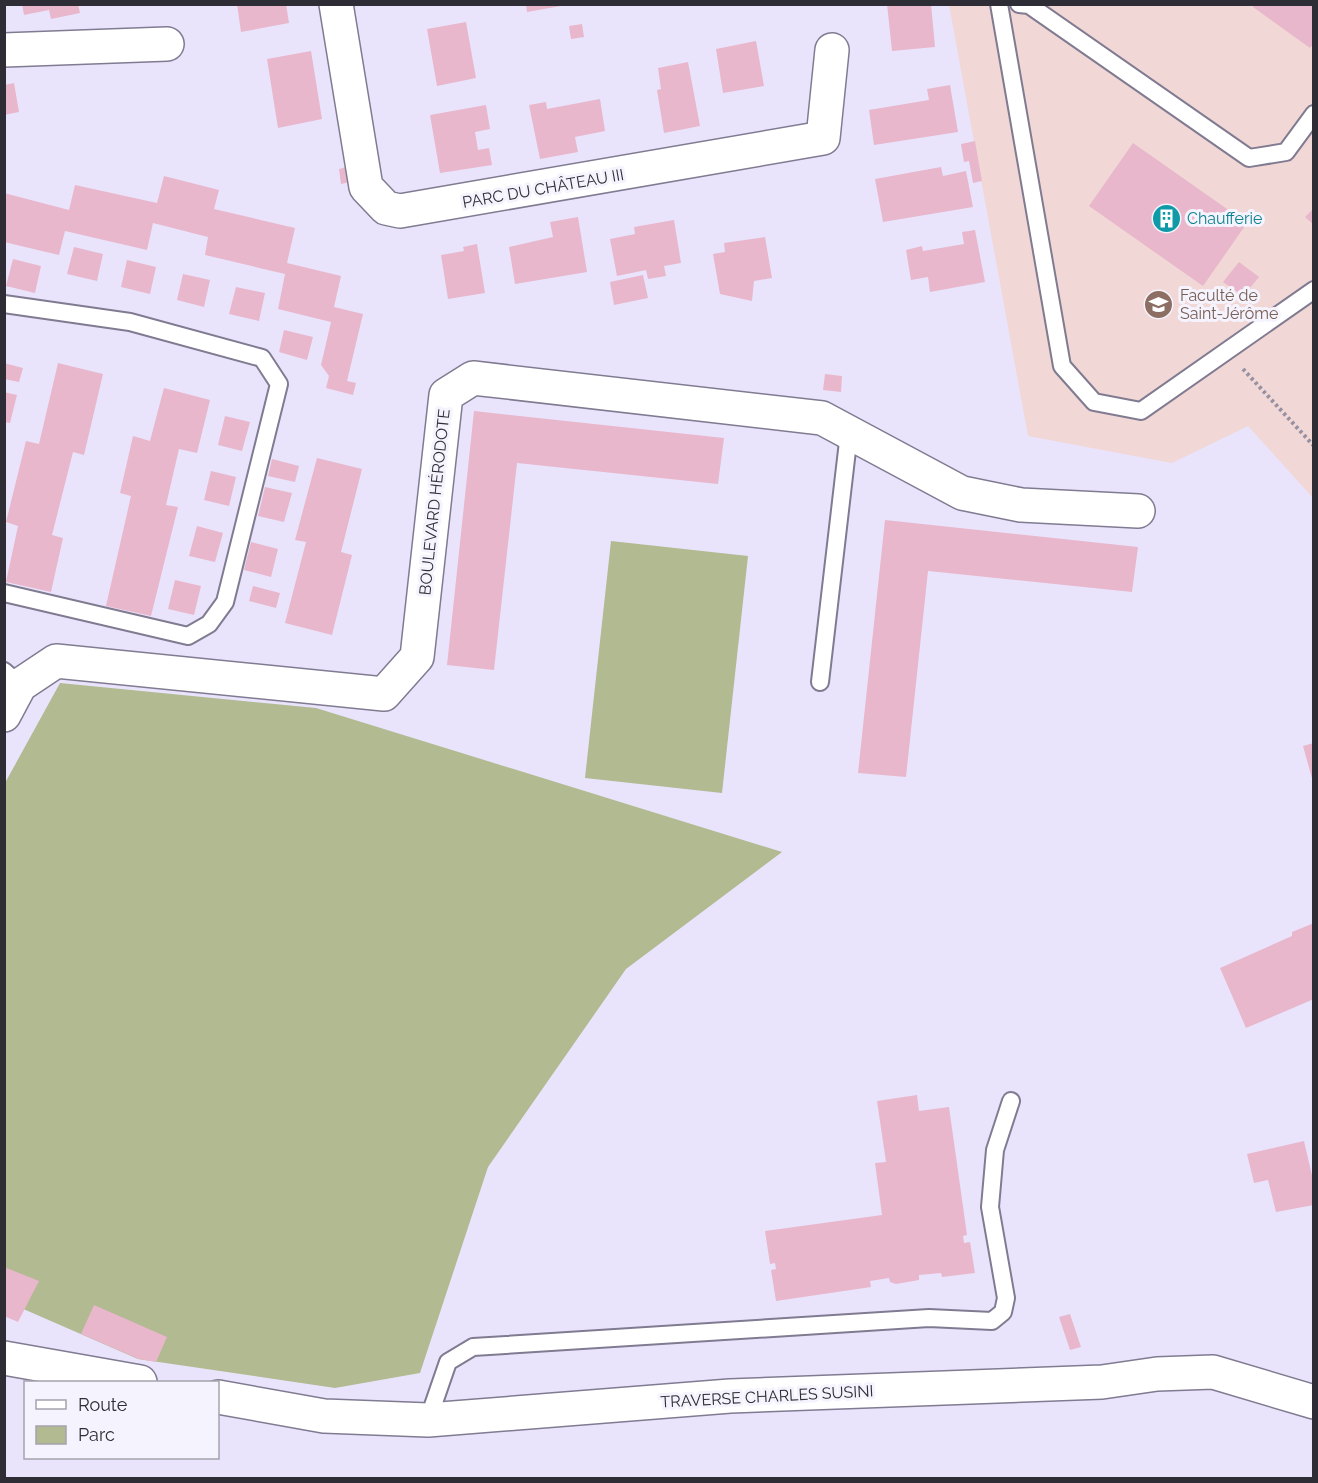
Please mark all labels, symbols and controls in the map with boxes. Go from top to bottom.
street label: PARC DU CHÂTEAU III [461,164,625,212]
building icon: Chaufferie [1150,202,1182,234]
place label: Chaufferie [1187,209,1262,228]
place label: Faculté de Saint-Jérôme [1180,286,1278,323]
school or university icon: Faculté de Saint-Jérôme [1143,288,1175,320]
street label: BOULEVARD HÉRODOTE [414,408,454,596]
legend [24,1381,219,1459]
street label: TRAVERSE CHARLES SUSINI [660,1381,874,1412]
text: Route [78,1394,128,1415]
text: Parc [78,1424,115,1445]

